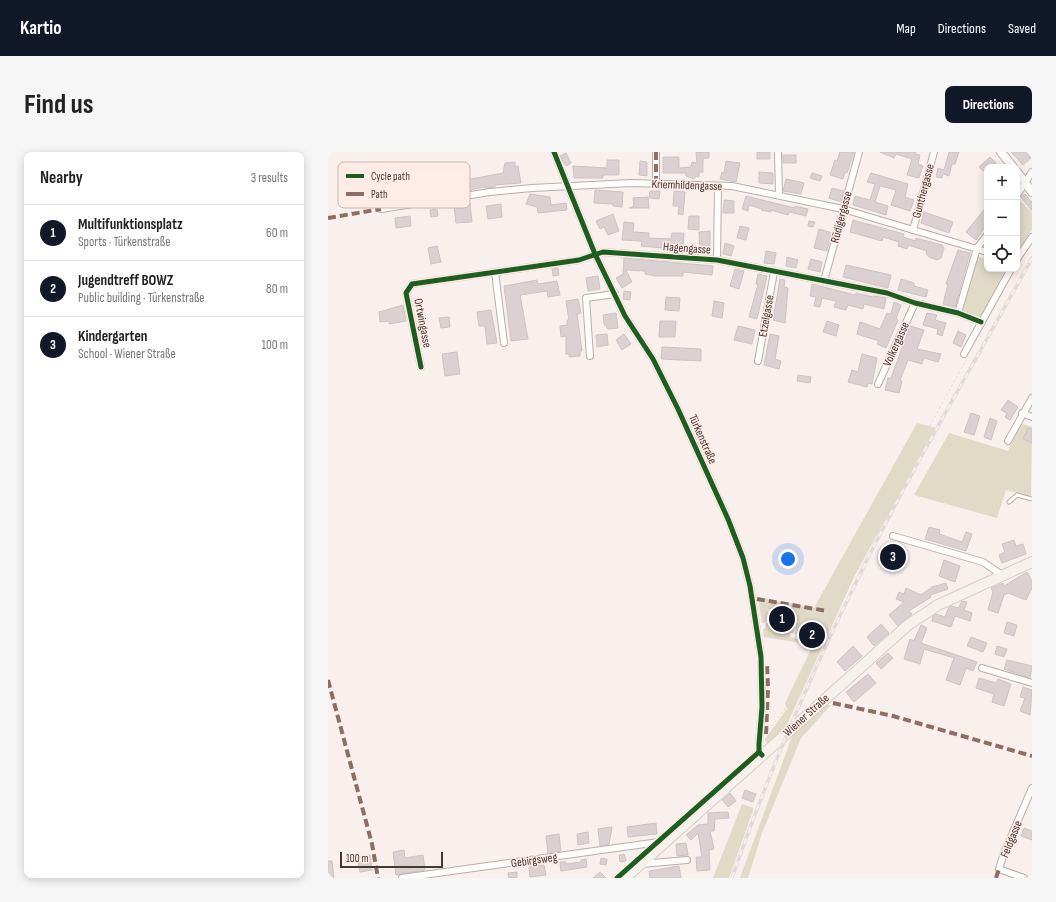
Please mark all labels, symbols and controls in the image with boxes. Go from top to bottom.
text: Kartio [20,17,62,40]
text: Map [896,20,916,37]
text: Directions [938,20,986,37]
text: Saved [1008,20,1036,37]
button: Directions [945,86,1032,123]
text: Find us [24,88,93,121]
legend [338,162,470,208]
street label: Gunthergasse [909,162,938,220]
map controls [984,164,1020,272]
button: + [984,164,1020,200]
text: Nearby [40,168,83,188]
text: 3 results [251,170,288,186]
text: Cycle path [371,170,410,183]
street label: Kriemhildengasse [651,177,723,194]
text: Path [371,188,388,201]
street label: Rüdigergasse [827,189,856,245]
button: − [984,200,1020,236]
text: Multifunktionsplatz [78,215,183,234]
text: 1 [50,225,56,241]
text: 60 m [266,225,288,241]
text: Sports · Türkenstraße [78,234,170,250]
button: locate [984,236,1020,272]
street label: Hagengasse [663,239,712,258]
text: Jugendtreff BOWZ [78,271,173,290]
text: 2 [50,281,56,297]
text: 80 m [266,281,288,297]
text: Public building · Türkenstraße [78,290,205,306]
street label: Etzelgasse [755,294,778,338]
street label: Ortwingasse [410,297,435,349]
street label: Volkergasse [880,319,913,369]
text: Kindergarten [78,327,148,346]
text: 3 [50,337,56,353]
text: 100 m [261,337,288,353]
text: School · Wiener Straße [78,346,176,362]
street label: Türkenstraße [685,412,720,466]
pin: 3 [880,542,906,572]
your location [778,549,798,569]
pin: 1 [769,604,795,634]
pin: 2 [799,620,825,650]
street label: Wiener Straße [780,691,833,740]
street label: Feldgasse [997,818,1026,860]
scale bar [340,850,443,869]
street label: Gebirgsweg [510,850,558,871]
text: 100 m [346,852,368,865]

